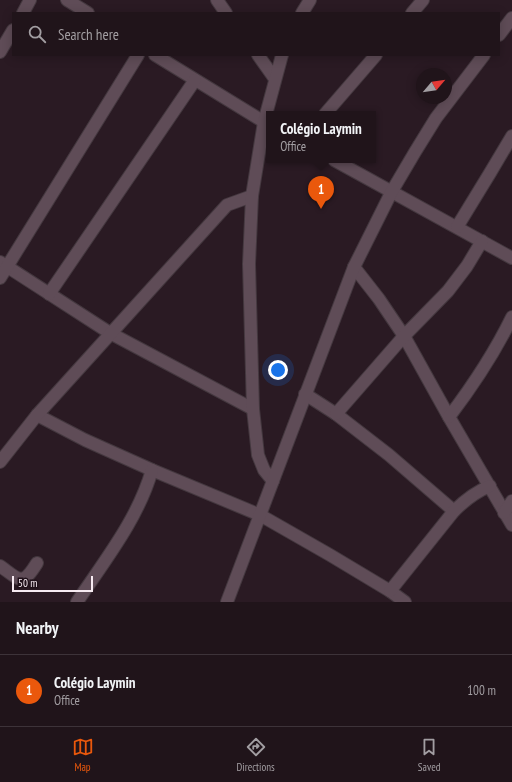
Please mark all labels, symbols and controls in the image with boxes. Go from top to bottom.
search box [12,12,500,56]
icon: search [26,23,48,45]
text: Search here [58,25,119,44]
north arrow [416,68,452,104]
popup [266,111,376,163]
text: Colégio Laymin [280,119,362,138]
text: Office [280,138,306,155]
pin: 1 [308,176,334,209]
your location [268,360,288,380]
scale bar [12,574,93,593]
text: 50 m [18,576,37,590]
text: Nearby [16,617,59,639]
text: Colégio Laymin [54,673,136,692]
text: 1 [26,682,32,699]
text: 100 m [467,682,496,699]
text: Office [54,692,80,709]
tab: Map [72,736,94,774]
tab: Directions [237,736,275,774]
tab: Saved [418,736,440,774]

